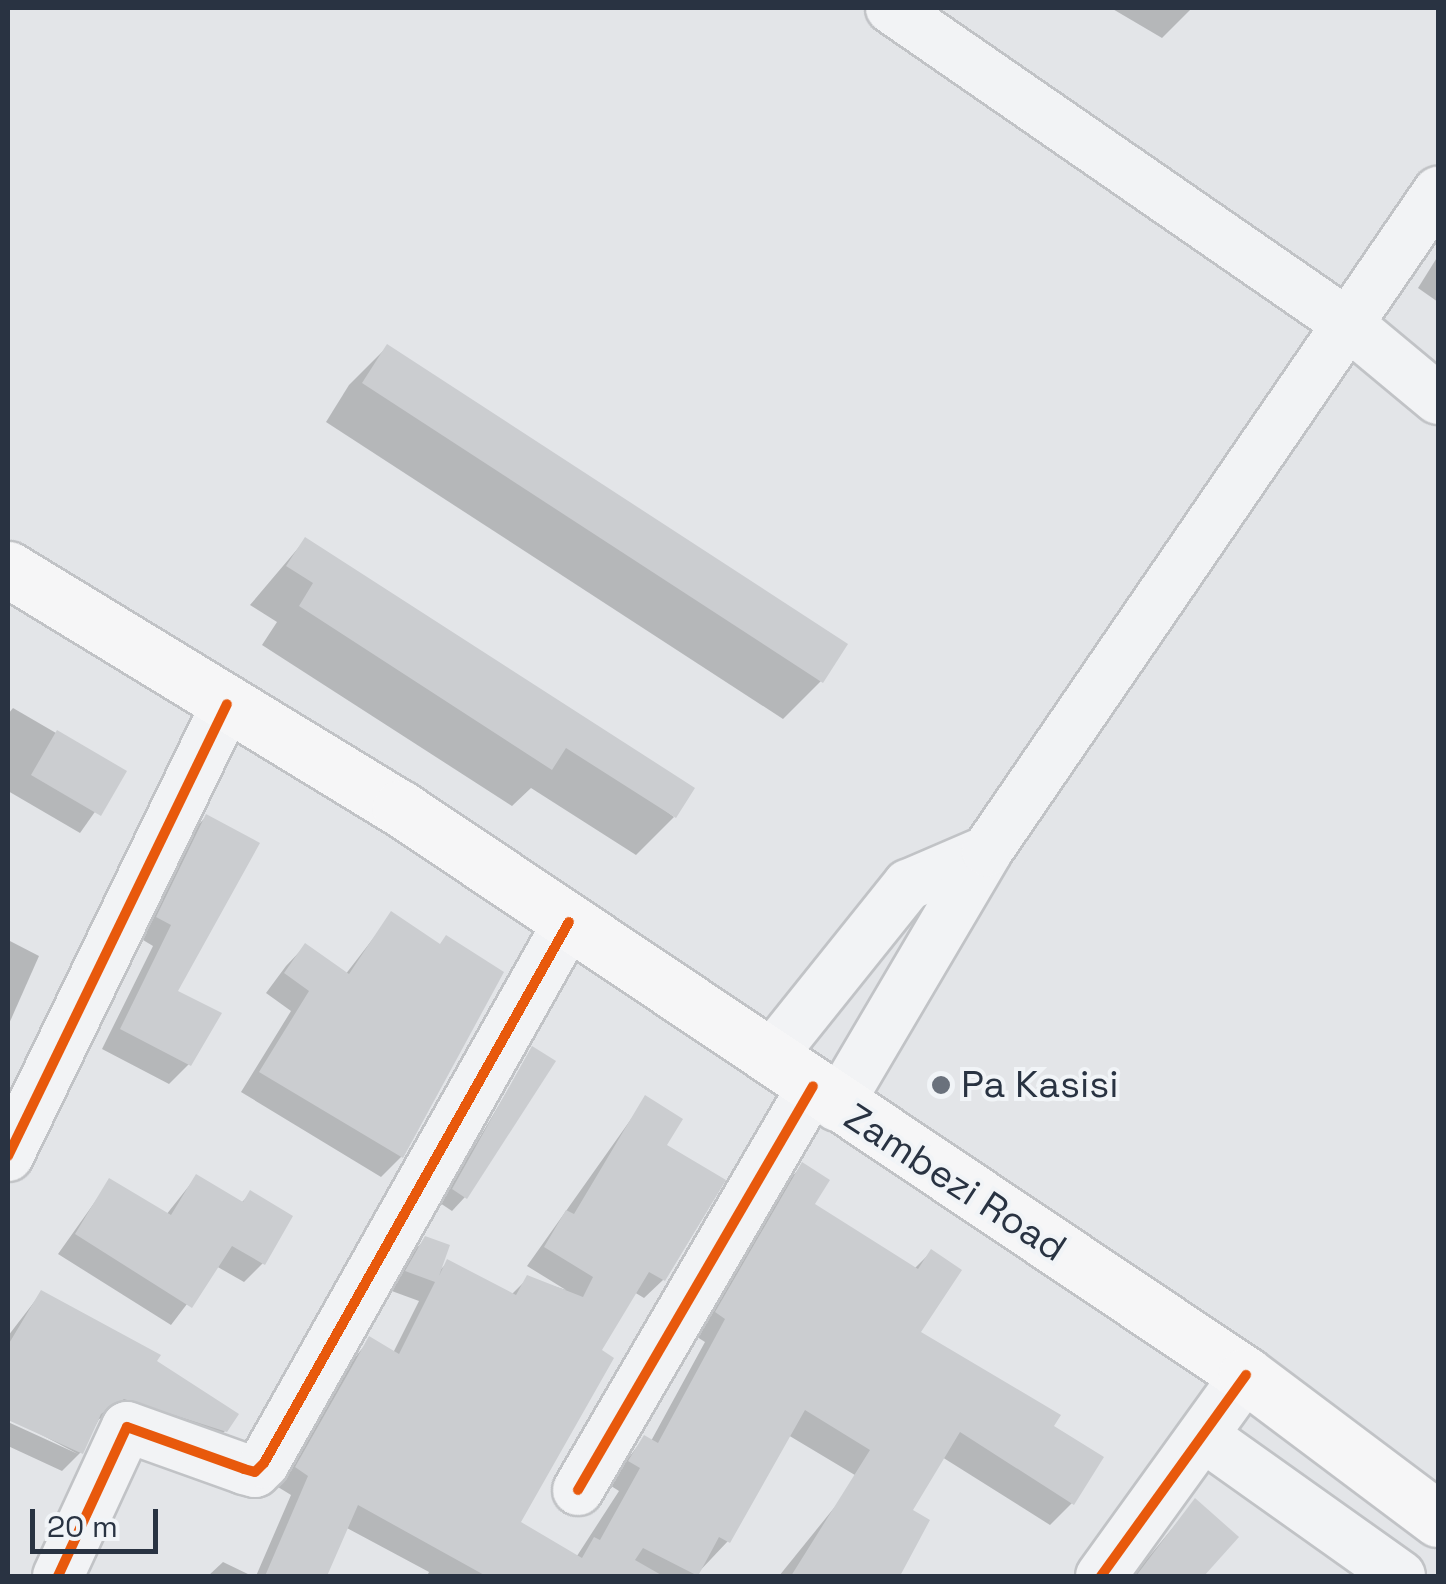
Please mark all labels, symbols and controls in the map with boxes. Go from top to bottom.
place label: Pa Kasisi [961,1062,1119,1108]
marker: Pa Kasisi [930,1074,952,1096]
street label: Zambezi Road [836,1094,1074,1272]
scale bar [35,1489,162,1551]
text: 20 m [47,1507,118,1546]

